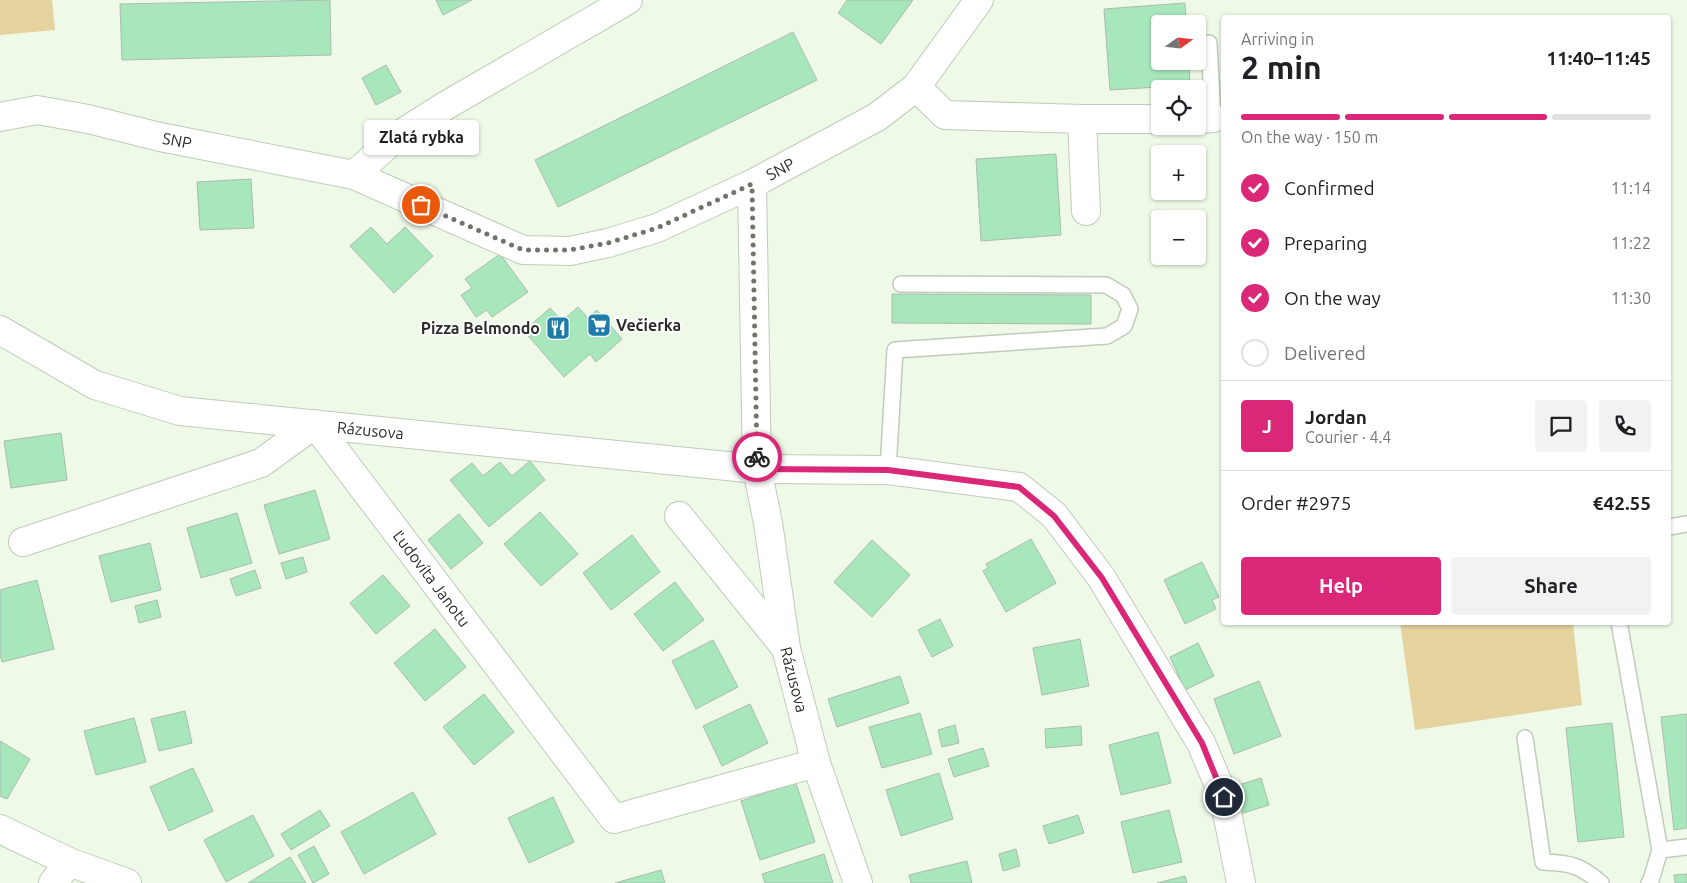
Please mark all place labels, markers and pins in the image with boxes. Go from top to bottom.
callout: Zlatá rybka [364,120,478,155]
pin [400,184,442,226]
supermarket icon: Večierka [586,312,612,338]
restaurant icon: Pizza Belmondo [545,315,571,341]
place label: Večierka [616,316,681,334]
place label: Pizza Belmondo [421,319,540,337]
pin [1203,776,1245,818]

